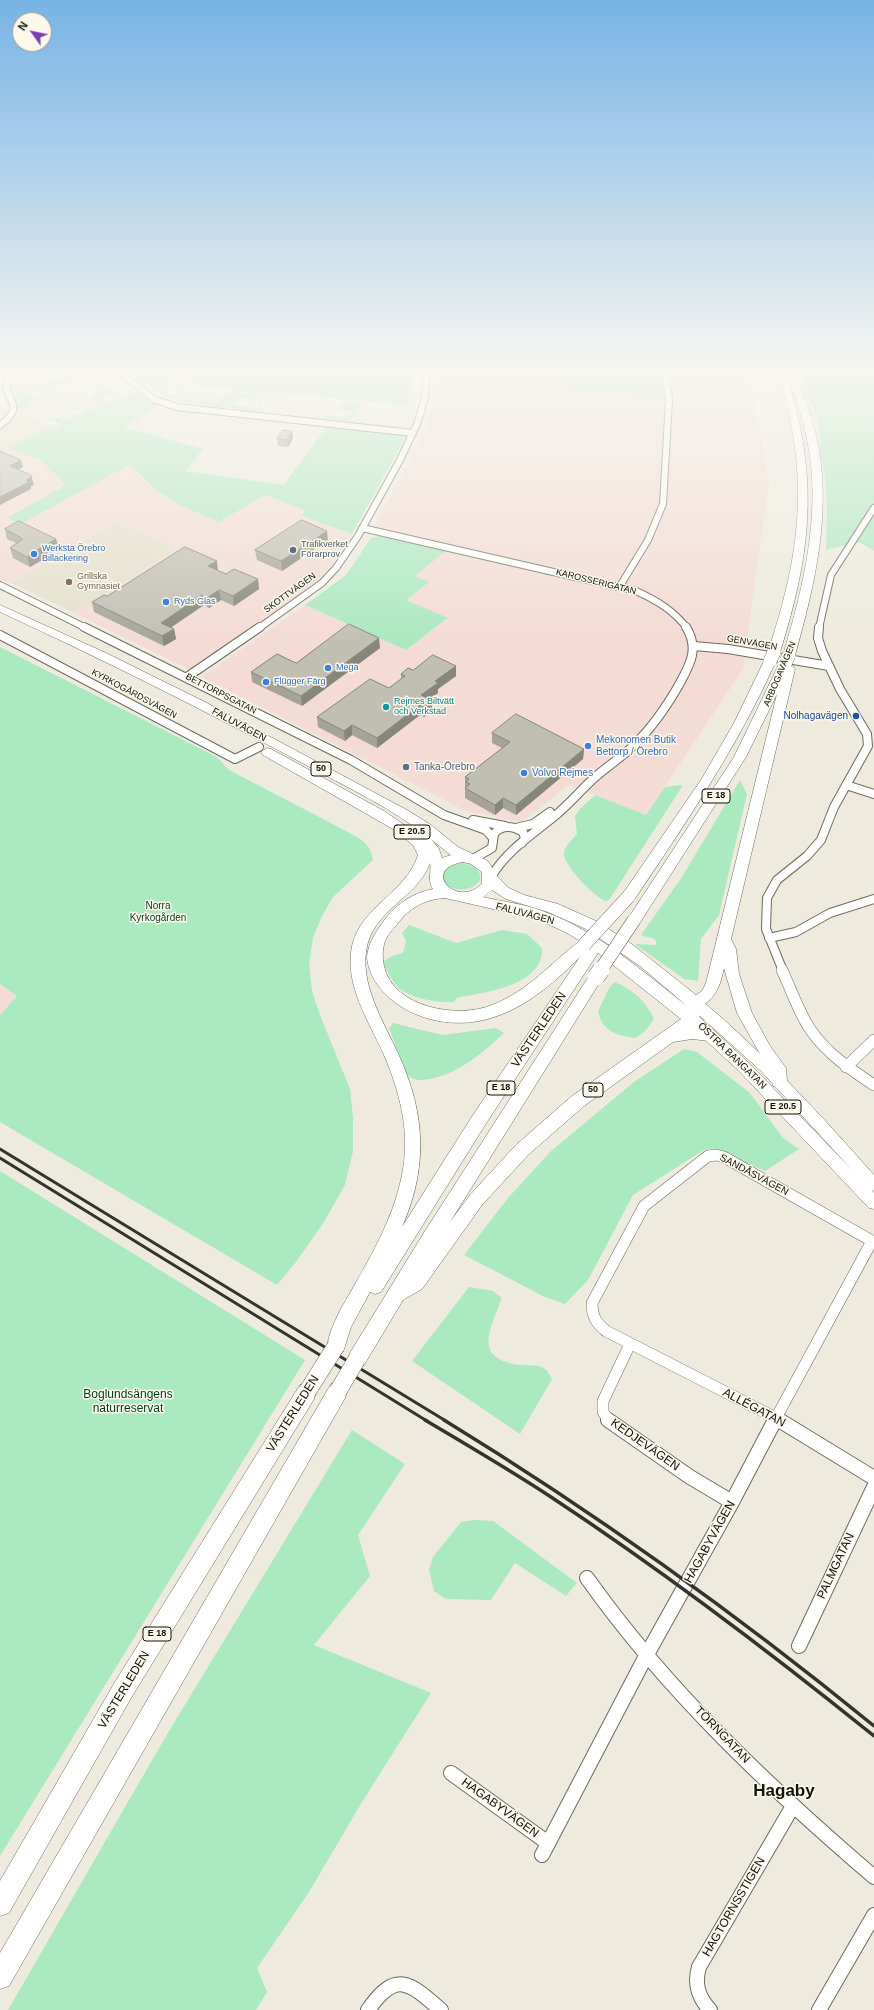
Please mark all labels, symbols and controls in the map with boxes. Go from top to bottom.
north arrow [12,12,52,52]
text: N [16,19,30,33]
place label: Trafikverket Förarprov [301,540,348,561]
place label: Werksta Örebro Billackering [42,544,105,565]
marker: Trafikverket Förarprov [288,545,298,555]
marker: Werksta Örebro Billackering [29,549,39,559]
street label: KAROSSERIGATAN [555,567,637,597]
street label: SKOTTVÄGEN [262,571,318,615]
place label: Grillska Gymnasiet [77,572,120,593]
marker: Grillska Gymnasiet [64,577,74,587]
marker: Ryds Glas [161,597,171,607]
place label: Ryds Glas [174,597,216,607]
street label: GENVÄGEN [726,633,778,653]
street label: ARBOGAVÄGEN [761,640,799,708]
marker: Mega [323,663,333,673]
place label: Mega [336,663,359,673]
street label: KYRKOGÅRDSVÄGEN [90,667,178,721]
street label: BETTORPSGATAN [184,671,258,717]
marker: Flügger Färg [261,677,271,687]
place label: Flügger Färg [274,677,326,687]
place label: Rejmes Biltvätt och Verkstad [394,697,454,718]
marker: Rejmes Biltvätt och Verkstad [381,702,391,712]
street label: FALUVÄGEN [210,706,268,744]
place label: Nolhagavägen [784,710,848,722]
marker: Nolhagavägen [851,711,861,721]
place label: Mekonomen Butik Bettorp / Örebro [596,734,676,758]
marker: Mekonomen Butik Bettorp / Örebro [583,741,593,751]
place label: Tanka-Örebro [414,761,475,773]
road number: 50 [311,762,331,776]
marker: Tanka-Örebro [401,762,411,772]
place label: Volvo Rejmes [532,767,593,779]
marker: Volvo Rejmes [519,768,529,778]
road number: E 18 [702,789,730,803]
road number: E 20.5 [394,825,430,839]
park label: Norra Kyrkogården [130,900,186,924]
street label: FALUVÄGEN [494,900,556,928]
street label: VÄSTERLEDEN [508,989,570,1071]
street label: ÖSTRA BANGATAN [695,1020,769,1092]
road number: E 18 [487,1081,515,1095]
road number: 50 [583,1083,603,1097]
road number: E 20.5 [765,1100,801,1114]
street label: SANDÅSVÄGEN [718,1152,790,1198]
street label: VÄSTERLEDEN [264,1373,322,1455]
street label: ALLÉGATAN [720,1385,788,1431]
park label: Boglundsängens naturreservat [83,1388,173,1416]
street label: KEDJEVÄGEN [608,1416,682,1474]
street label: HAGABYVÄGEN [681,1498,739,1586]
street label: PALMGATAN [814,1531,858,1601]
road number: E 18 [143,1627,171,1641]
street label: VÄSTERLEDEN [95,1649,153,1731]
street label: TÖRNGATAN [691,1704,753,1766]
street label: HAGABYVÄGEN [459,1775,541,1841]
district label: Hagaby [753,1781,815,1801]
street label: HAGTORNSSTIGEN [700,1855,768,1959]

